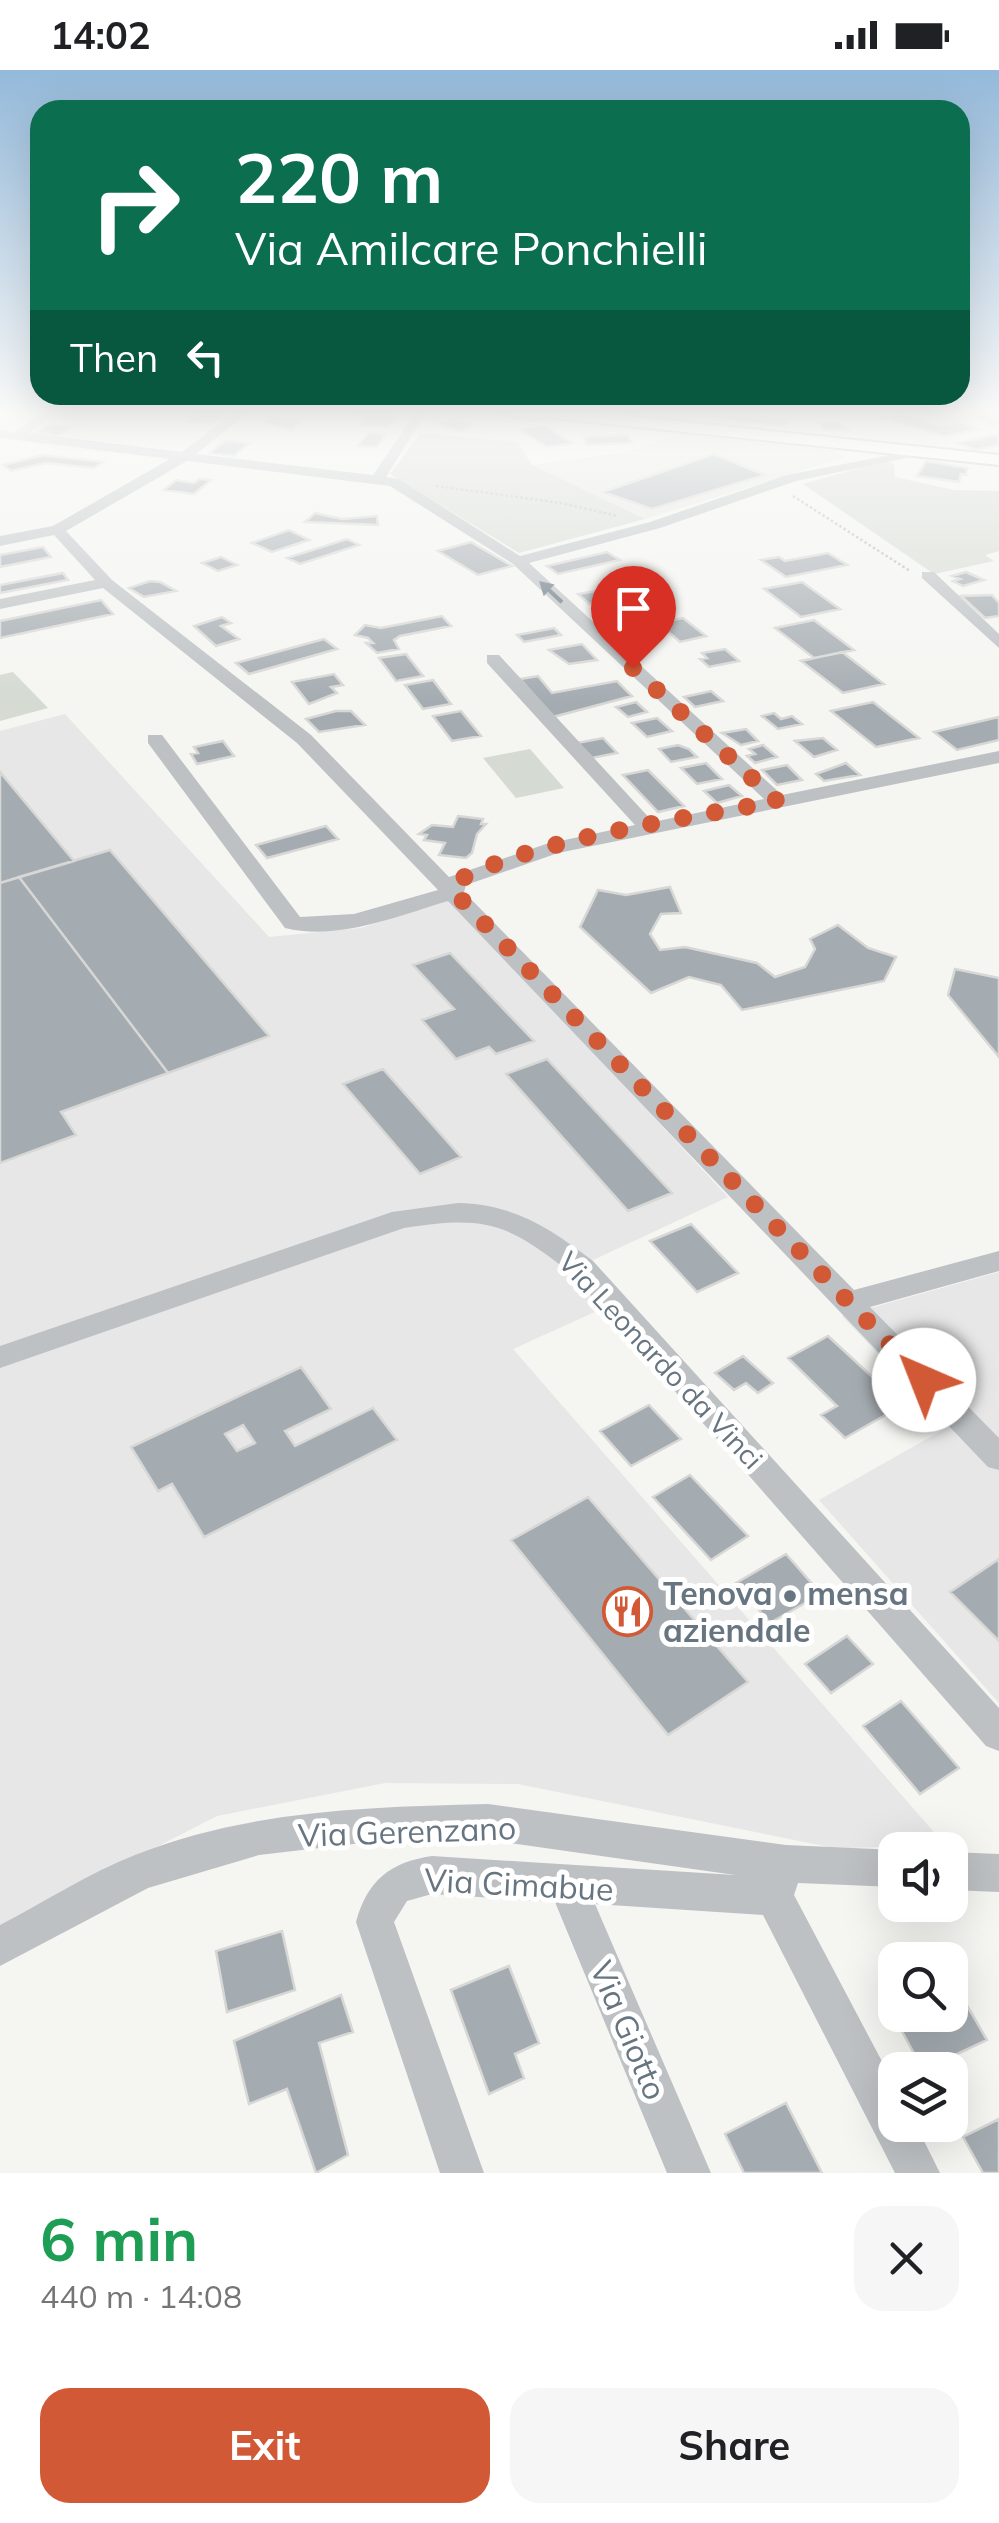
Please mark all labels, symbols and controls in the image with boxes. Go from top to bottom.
text: 14:02 [50,11,151,59]
text: 220 m [235,133,443,221]
icon: right [70,140,200,270]
text: Via Amilcare Ponchielli [235,220,708,276]
icon: left [178,330,233,385]
text: Then [70,334,158,382]
pin [591,566,676,669]
one-way arrow [539,581,563,604]
icon: arrive [606,581,661,636]
street label: Via Leonardo da Vinci [551,1244,771,1476]
position arrow [872,1328,976,1432]
place label: Tenova • mensa aziendale [663,1573,909,1650]
restaurant icon: Tenova • mensa aziendale [602,1585,654,1637]
street label: Via Gerenzano [297,1807,517,1855]
map controls [878,1832,968,2142]
button: sound [878,1832,968,1922]
street label: Via Cimabue [423,1859,615,1909]
button: search [878,1942,968,2032]
street label: Via Giotto [582,1955,676,2105]
button: layers [878,2052,968,2142]
text: 6 min [40,2201,198,2276]
button: close [854,2206,959,2311]
text: 440 m · 14:08 [40,2276,242,2316]
button: Exit [40,2388,490,2503]
button: Share [510,2388,959,2503]

